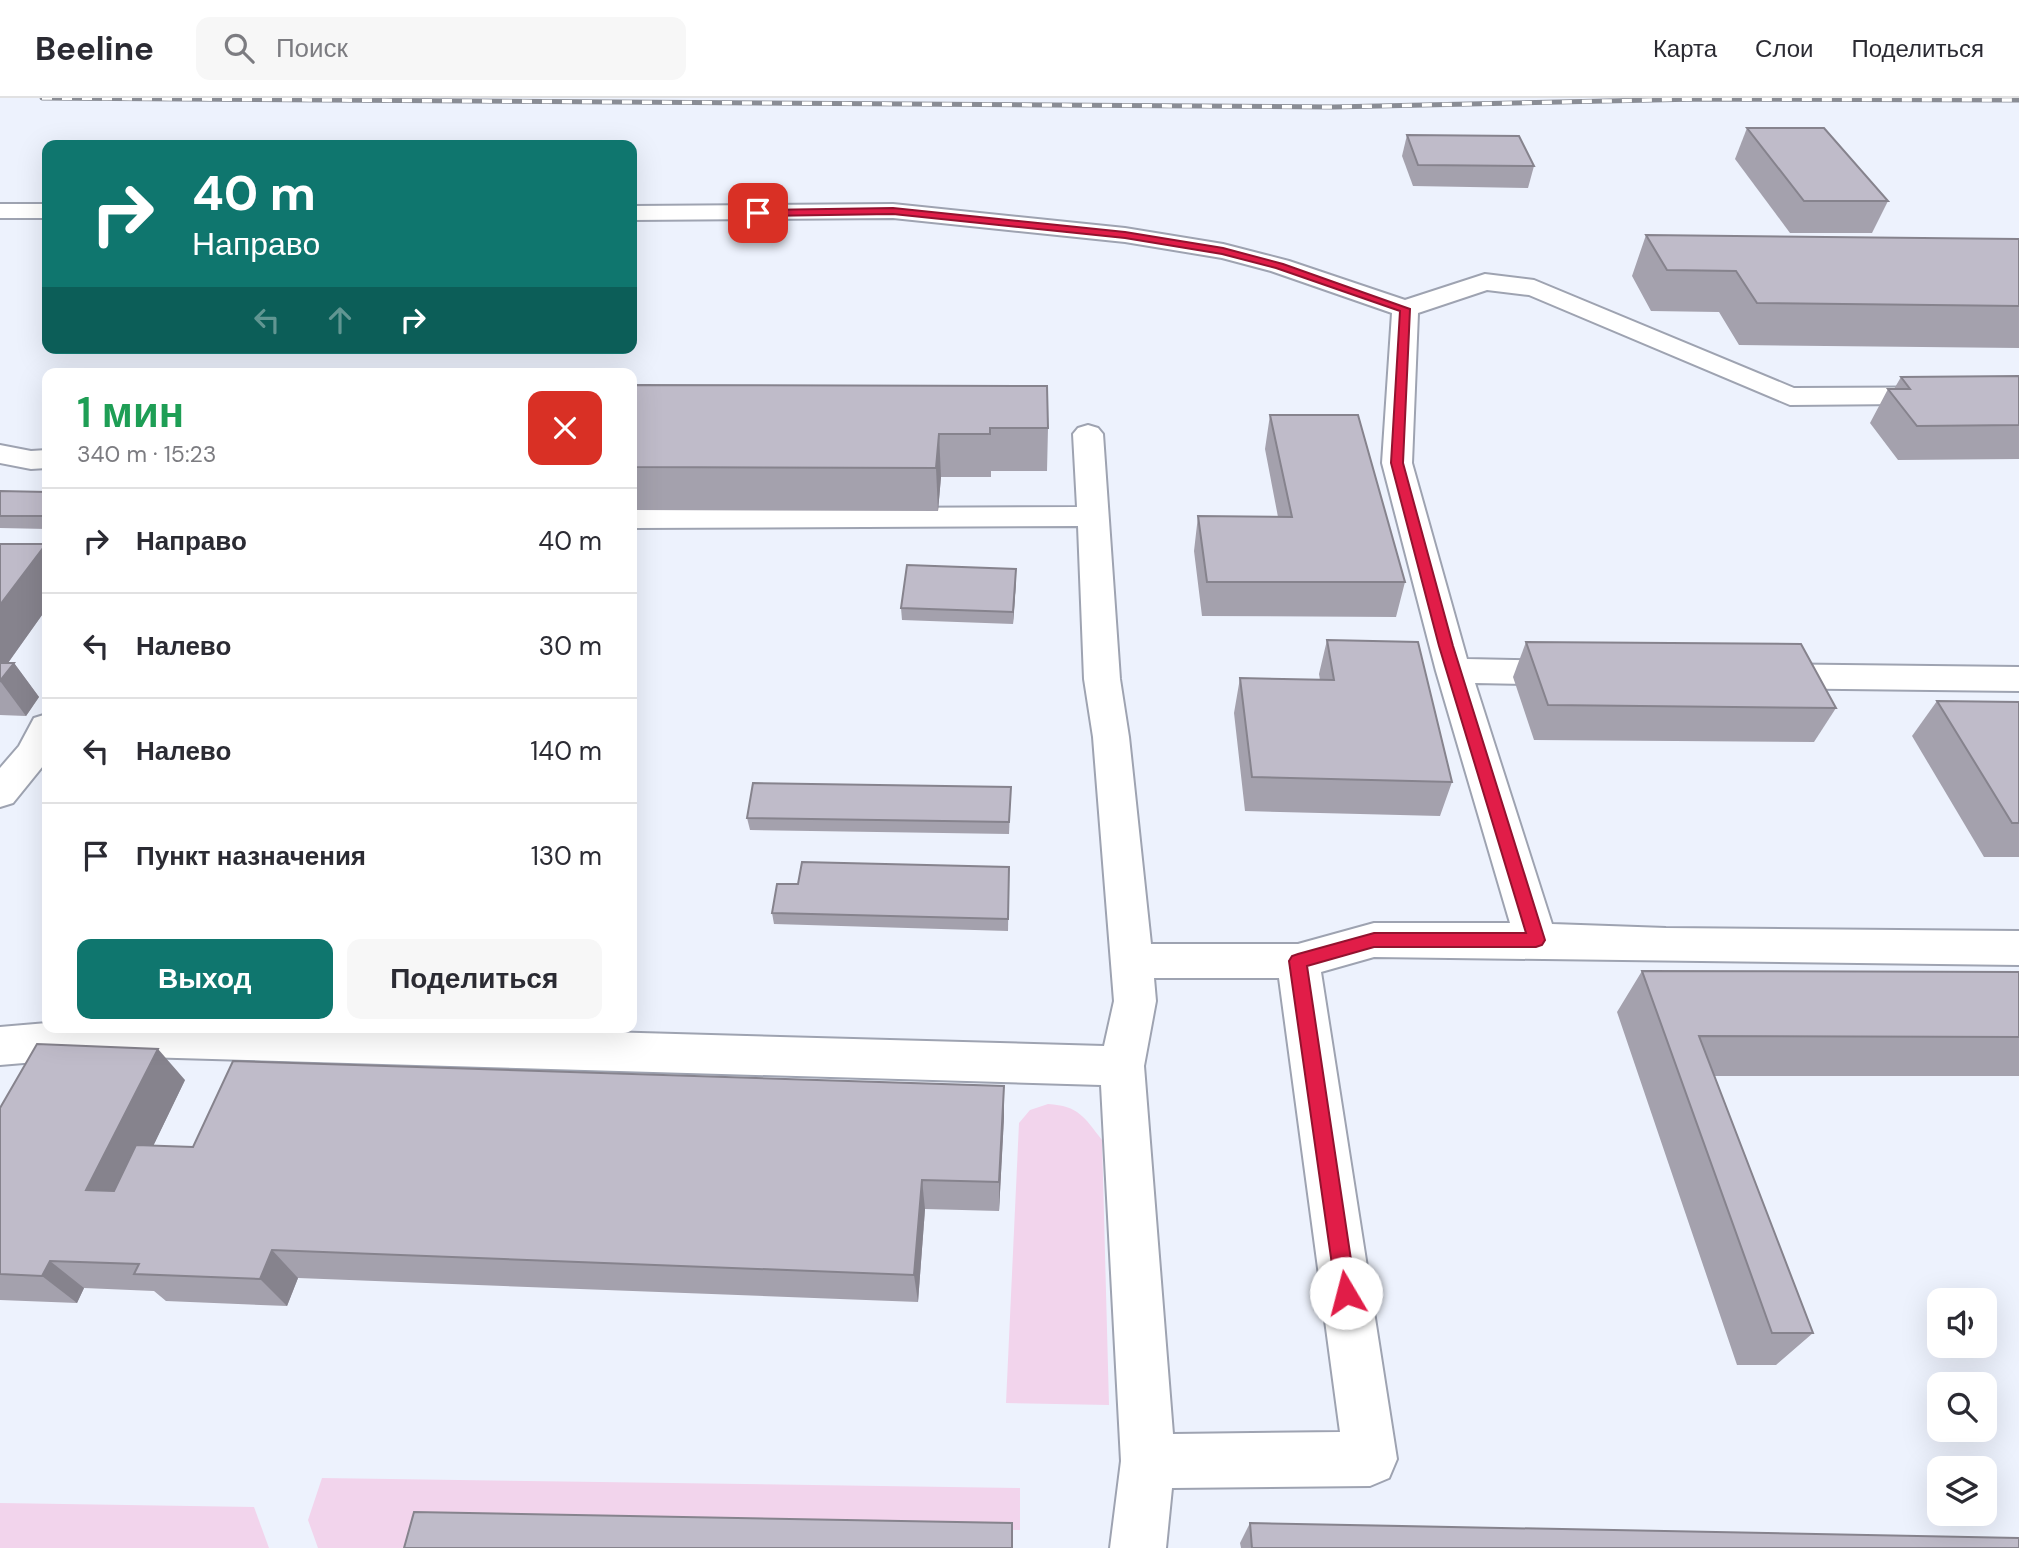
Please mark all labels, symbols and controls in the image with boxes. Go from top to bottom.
search box [196,17,686,80]
text: Beeline [35,27,154,70]
icon: search [220,29,258,67]
text: Поиск [276,31,348,65]
text: Карта [1653,33,1717,64]
text: Слои [1755,33,1813,64]
text: Поделиться [1851,33,1984,64]
text: 40 m [192,161,316,225]
icon: right [77,168,168,259]
pin [728,183,788,243]
icon: arrive [739,194,777,232]
text: Направо [192,223,320,265]
icon: left [248,301,286,339]
icon: ahead [321,301,359,339]
icon: right [394,301,432,339]
text: 1 мин [77,385,184,440]
button: close [528,391,602,465]
text: 340 m · 15:23 [77,439,216,469]
icon: right [77,522,115,560]
text: Направо [136,524,247,558]
text: 40 m [538,524,602,558]
icon: left [77,627,115,665]
text: Налево [136,629,231,663]
text: 30 m [539,629,602,663]
icon: left [77,732,115,770]
text: Налево [136,734,231,768]
text: 140 m [530,734,602,768]
icon: arrive [77,837,115,875]
text: Пункт назначения [136,839,366,873]
text: 130 m [531,839,602,873]
button: Выход [77,939,333,1019]
button: Поделиться [347,939,602,1019]
position arrow [1309,1256,1383,1330]
map controls [1927,1288,1997,1526]
button: sound [1927,1288,1997,1358]
button: search [1927,1372,1997,1442]
button: layers [1927,1456,1997,1526]

